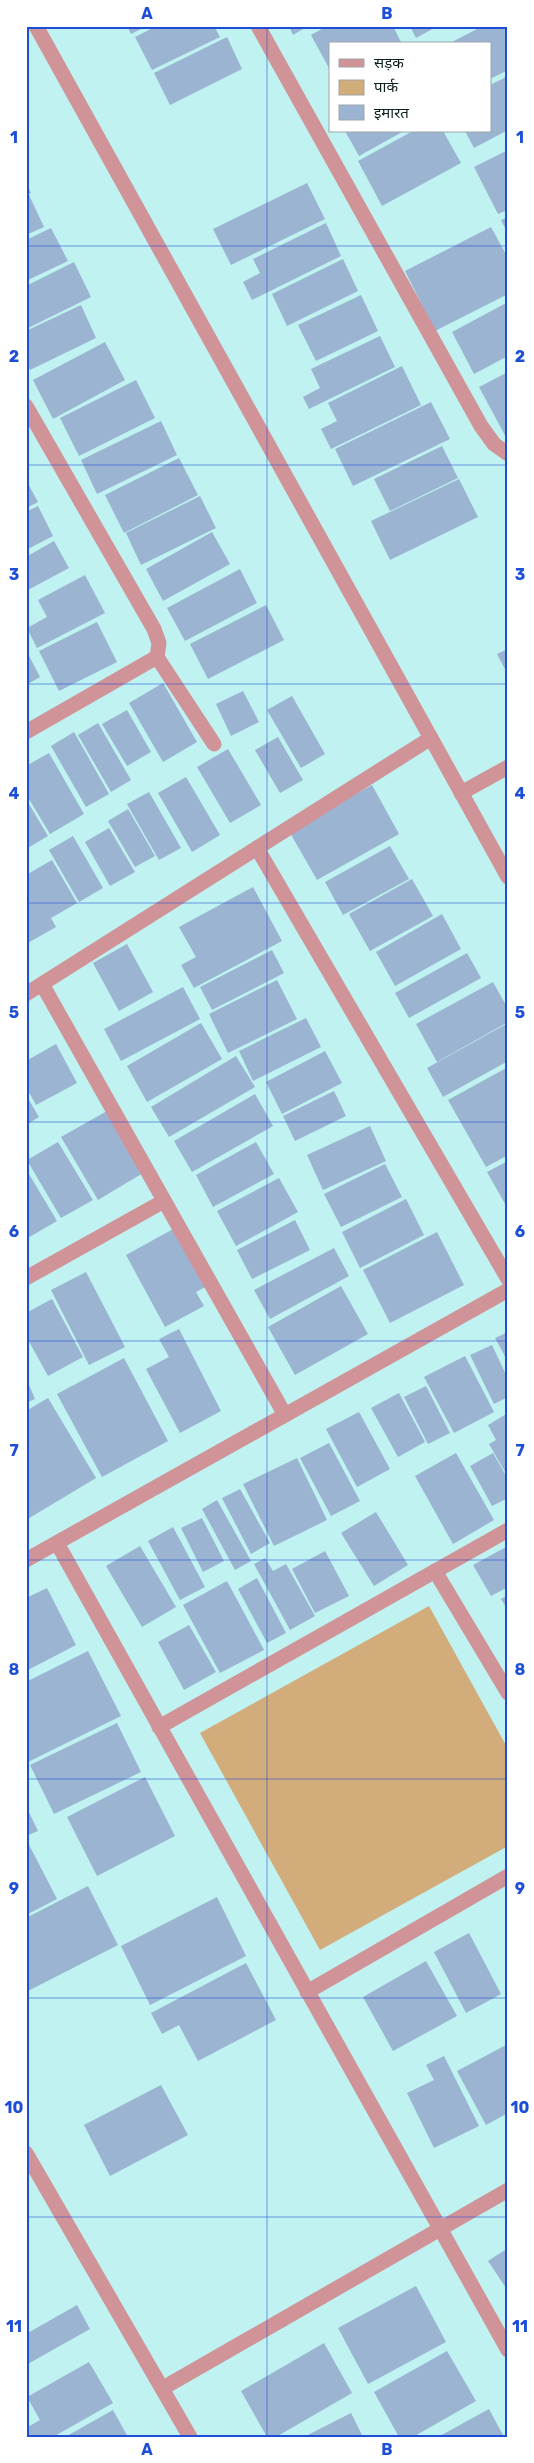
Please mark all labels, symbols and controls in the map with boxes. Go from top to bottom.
text: A [141,4,153,23]
text: B [381,4,393,23]
legend [329,42,492,132]
text: सड़क [374,54,404,72]
text: पार्क [374,78,398,96]
text: इमारत [374,104,409,122]
text: 1 [10,128,18,147]
text: 1 [516,128,524,147]
text: 2 [9,347,19,366]
text: 2 [515,347,525,366]
text: 3 [9,565,19,584]
text: 3 [515,565,525,584]
text: 4 [9,784,20,803]
text: 4 [515,784,526,803]
text: 5 [9,1003,19,1022]
text: 5 [515,1003,525,1022]
text: 6 [9,1222,19,1241]
text: 6 [515,1222,525,1241]
text: 7 [9,1441,19,1460]
text: 7 [515,1441,525,1460]
text: 8 [9,1660,20,1679]
text: 8 [515,1660,526,1679]
text: 9 [9,1879,19,1898]
text: 9 [515,1879,525,1898]
text: 10 [5,2098,24,2117]
text: 10 [511,2098,530,2117]
text: 11 [6,2317,22,2336]
text: 11 [512,2317,528,2336]
text: A [141,2440,153,2459]
text: B [381,2440,393,2459]

